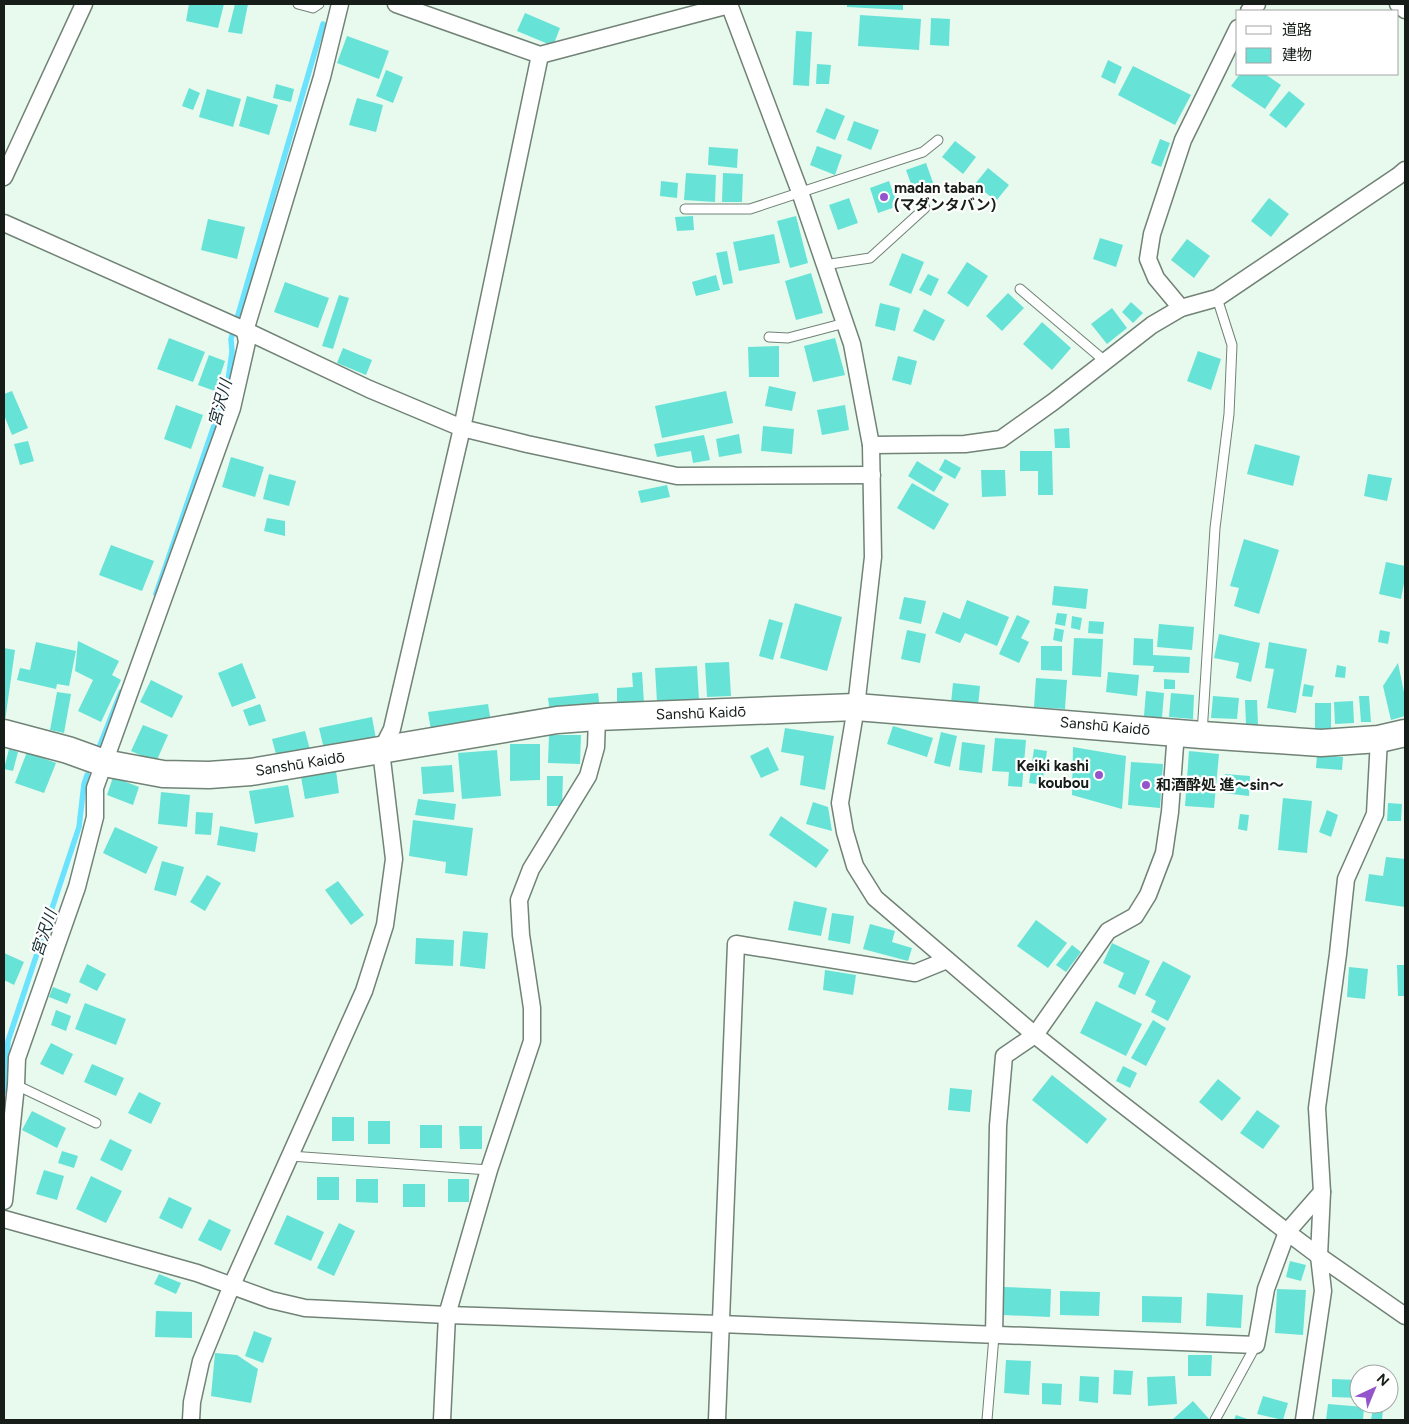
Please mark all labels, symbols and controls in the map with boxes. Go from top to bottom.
legend [1236,10,1399,75]
text: 道路 [1282,21,1312,39]
text: 建物 [1282,46,1312,64]
place label: madan taban (マダンタバン) [894,179,996,214]
marker: madan taban (マダンタバン) [878,191,890,203]
water label: 宮沢川 [205,375,236,429]
street label: Sanshū Kaidō [656,702,747,724]
street label: Sanshū Kaidō [1059,713,1151,739]
street label: Sanshū Kaidō [254,748,346,780]
place label: Keiki kashi koubou [1017,757,1089,792]
marker: Keiki kashi koubou [1093,769,1105,781]
place label: 和酒酔処 進〜sin〜 [1156,776,1284,794]
marker: 和酒酔処 進〜sin〜 [1140,779,1152,791]
water label: 宮沢川 [28,905,61,959]
north arrow [1349,1364,1399,1414]
text: N [1373,1370,1392,1390]

